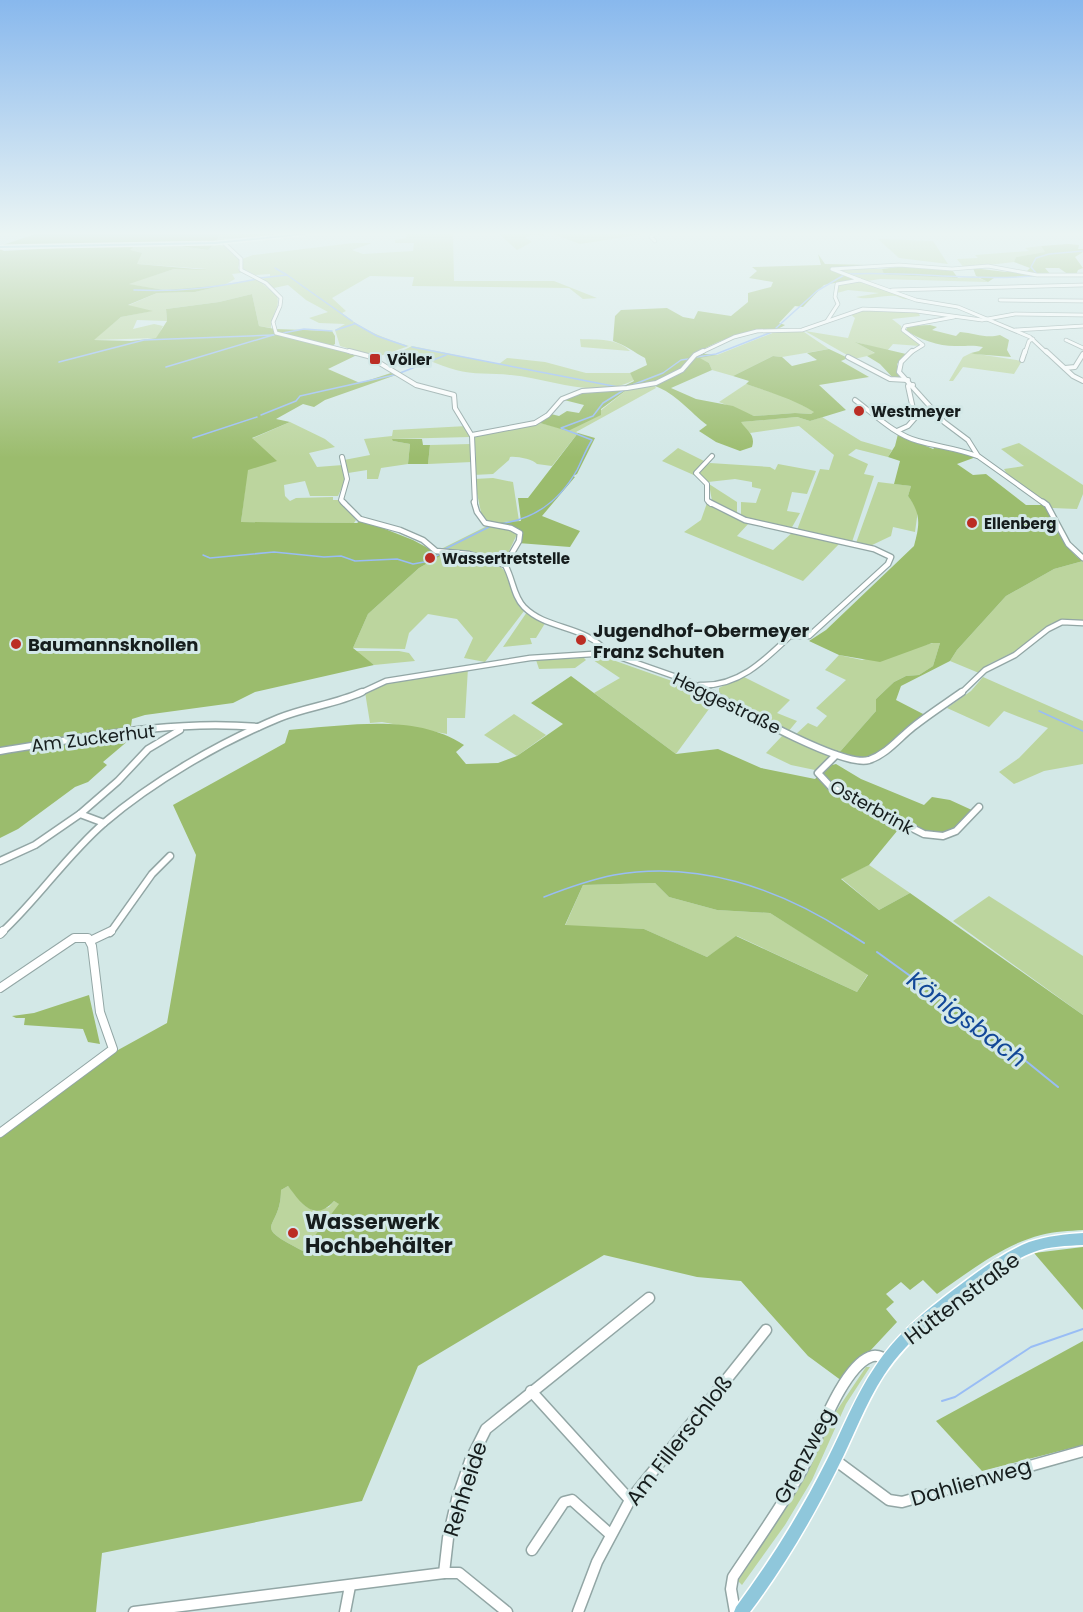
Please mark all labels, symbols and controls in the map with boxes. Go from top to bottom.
place label: Völler [387,349,433,370]
marker: Völler [368,352,382,366]
place label: Westmeyer [871,401,961,422]
marker: Westmeyer [852,404,866,418]
place label: Ellenberg [984,513,1056,534]
marker: Ellenberg [965,516,979,530]
place label: Wassertretstelle [442,548,570,569]
marker: Wassertretstelle [423,551,437,565]
place label: Jugendhof-Obermeyer Franz Schuten [593,618,809,664]
place label: Baumannsknollen [28,632,198,657]
marker: Jugendhof-Obermeyer Franz Schuten [574,633,588,647]
marker: Baumannsknollen [9,637,23,651]
street label: Heggestraße [669,666,785,740]
street label: Am Zuckerhut [30,718,156,758]
street label: Osterbrink [826,774,919,841]
water label: Königsbach [900,963,1034,1075]
place label: Wasserwerk Hochbehälter [305,1207,453,1260]
marker: Wasserwerk Hochbehälter [286,1226,300,1240]
street label: Hüttenstraße [898,1245,1026,1351]
street label: Am Fillerschloß [619,1369,739,1511]
street label: Grenzweg [767,1403,841,1509]
street label: Rehheide [436,1438,494,1540]
street label: Dahlienweg [908,1451,1034,1513]

